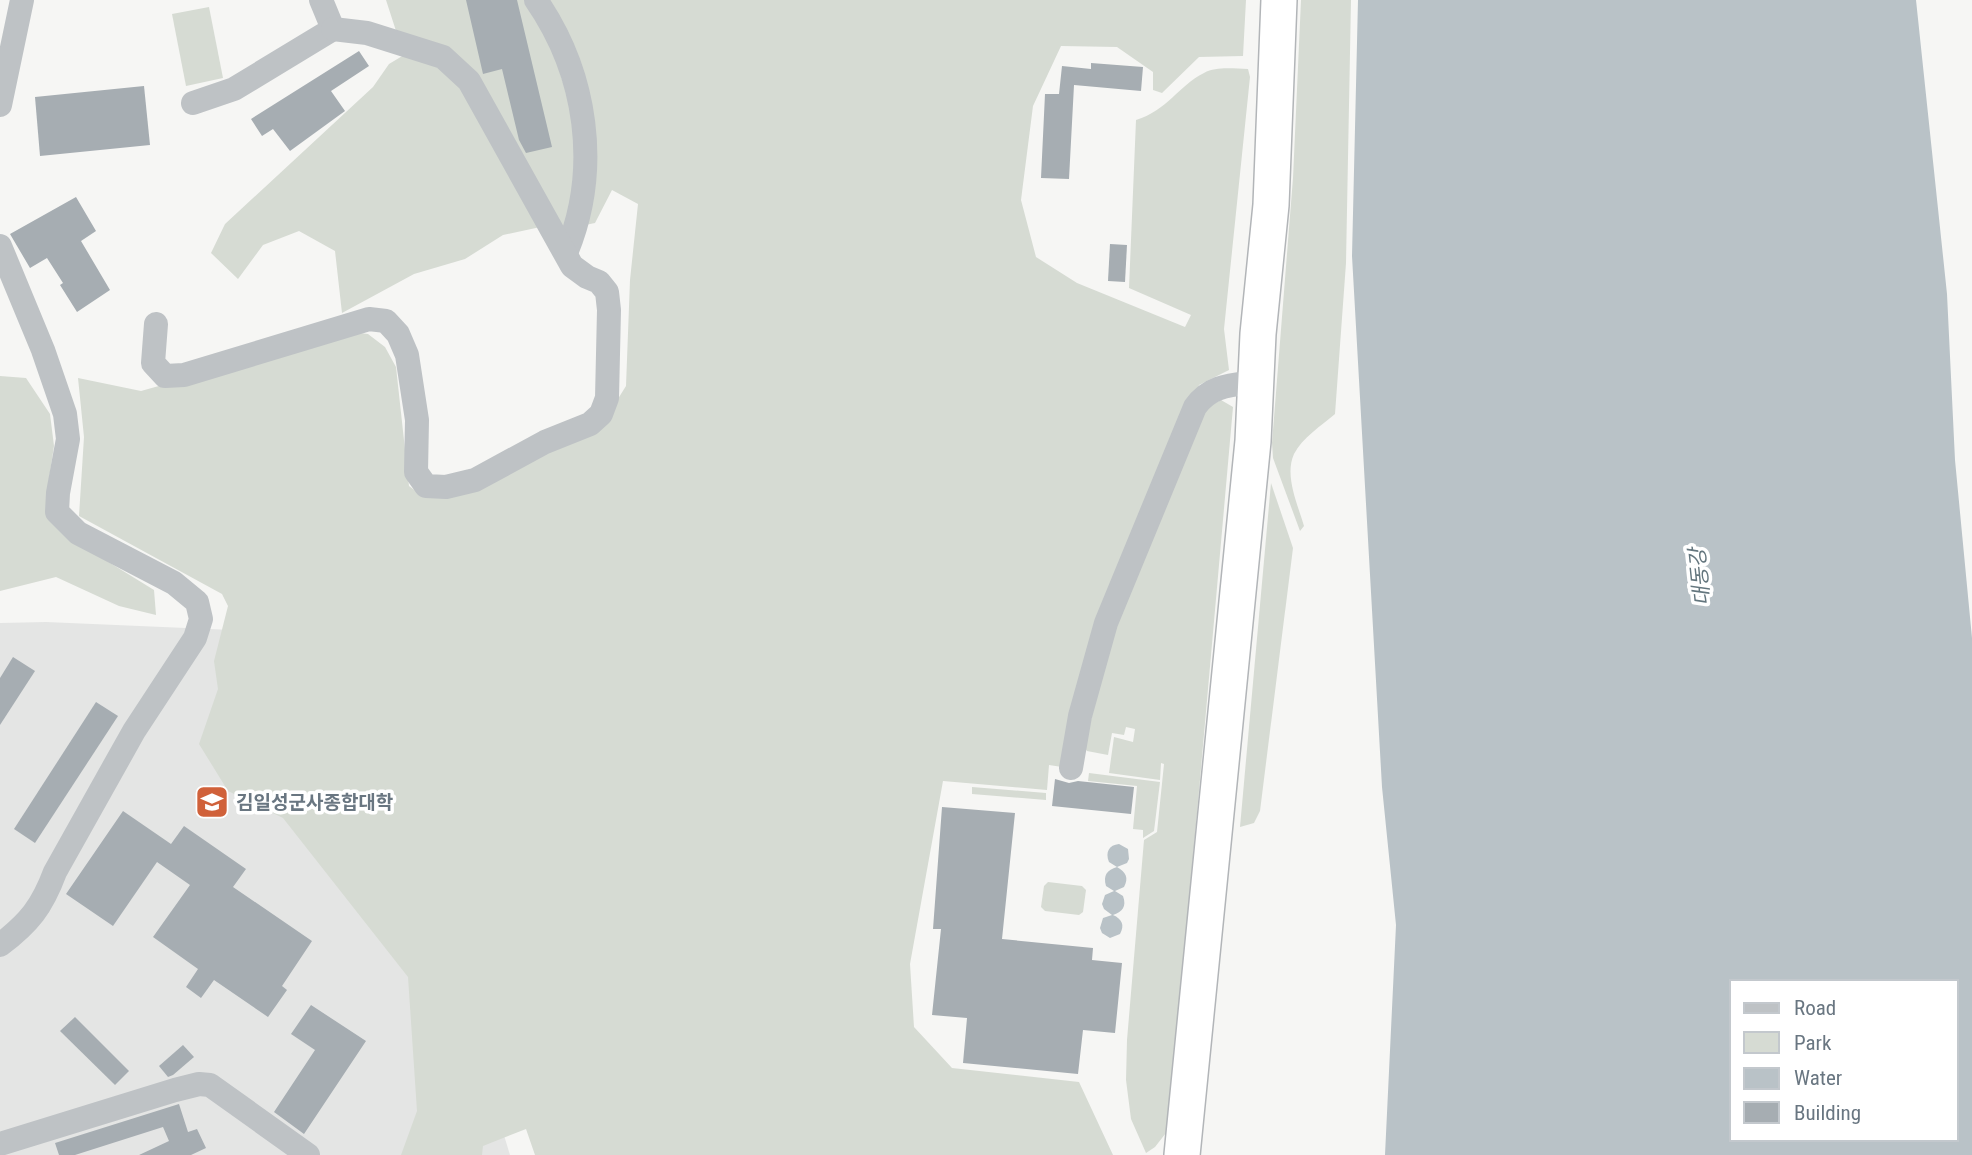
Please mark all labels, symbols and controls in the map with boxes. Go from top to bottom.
water label: 대동강 [1685,544,1715,607]
school or university icon: 김일성군사종합대학 [193,783,231,821]
place label: 김일성군사종합대학 [236,791,393,814]
legend [1730,980,1958,1141]
text: Road [1794,996,1836,1020]
text: Park [1794,1031,1832,1055]
text: Water [1794,1066,1842,1090]
text: Building [1794,1101,1861,1125]

